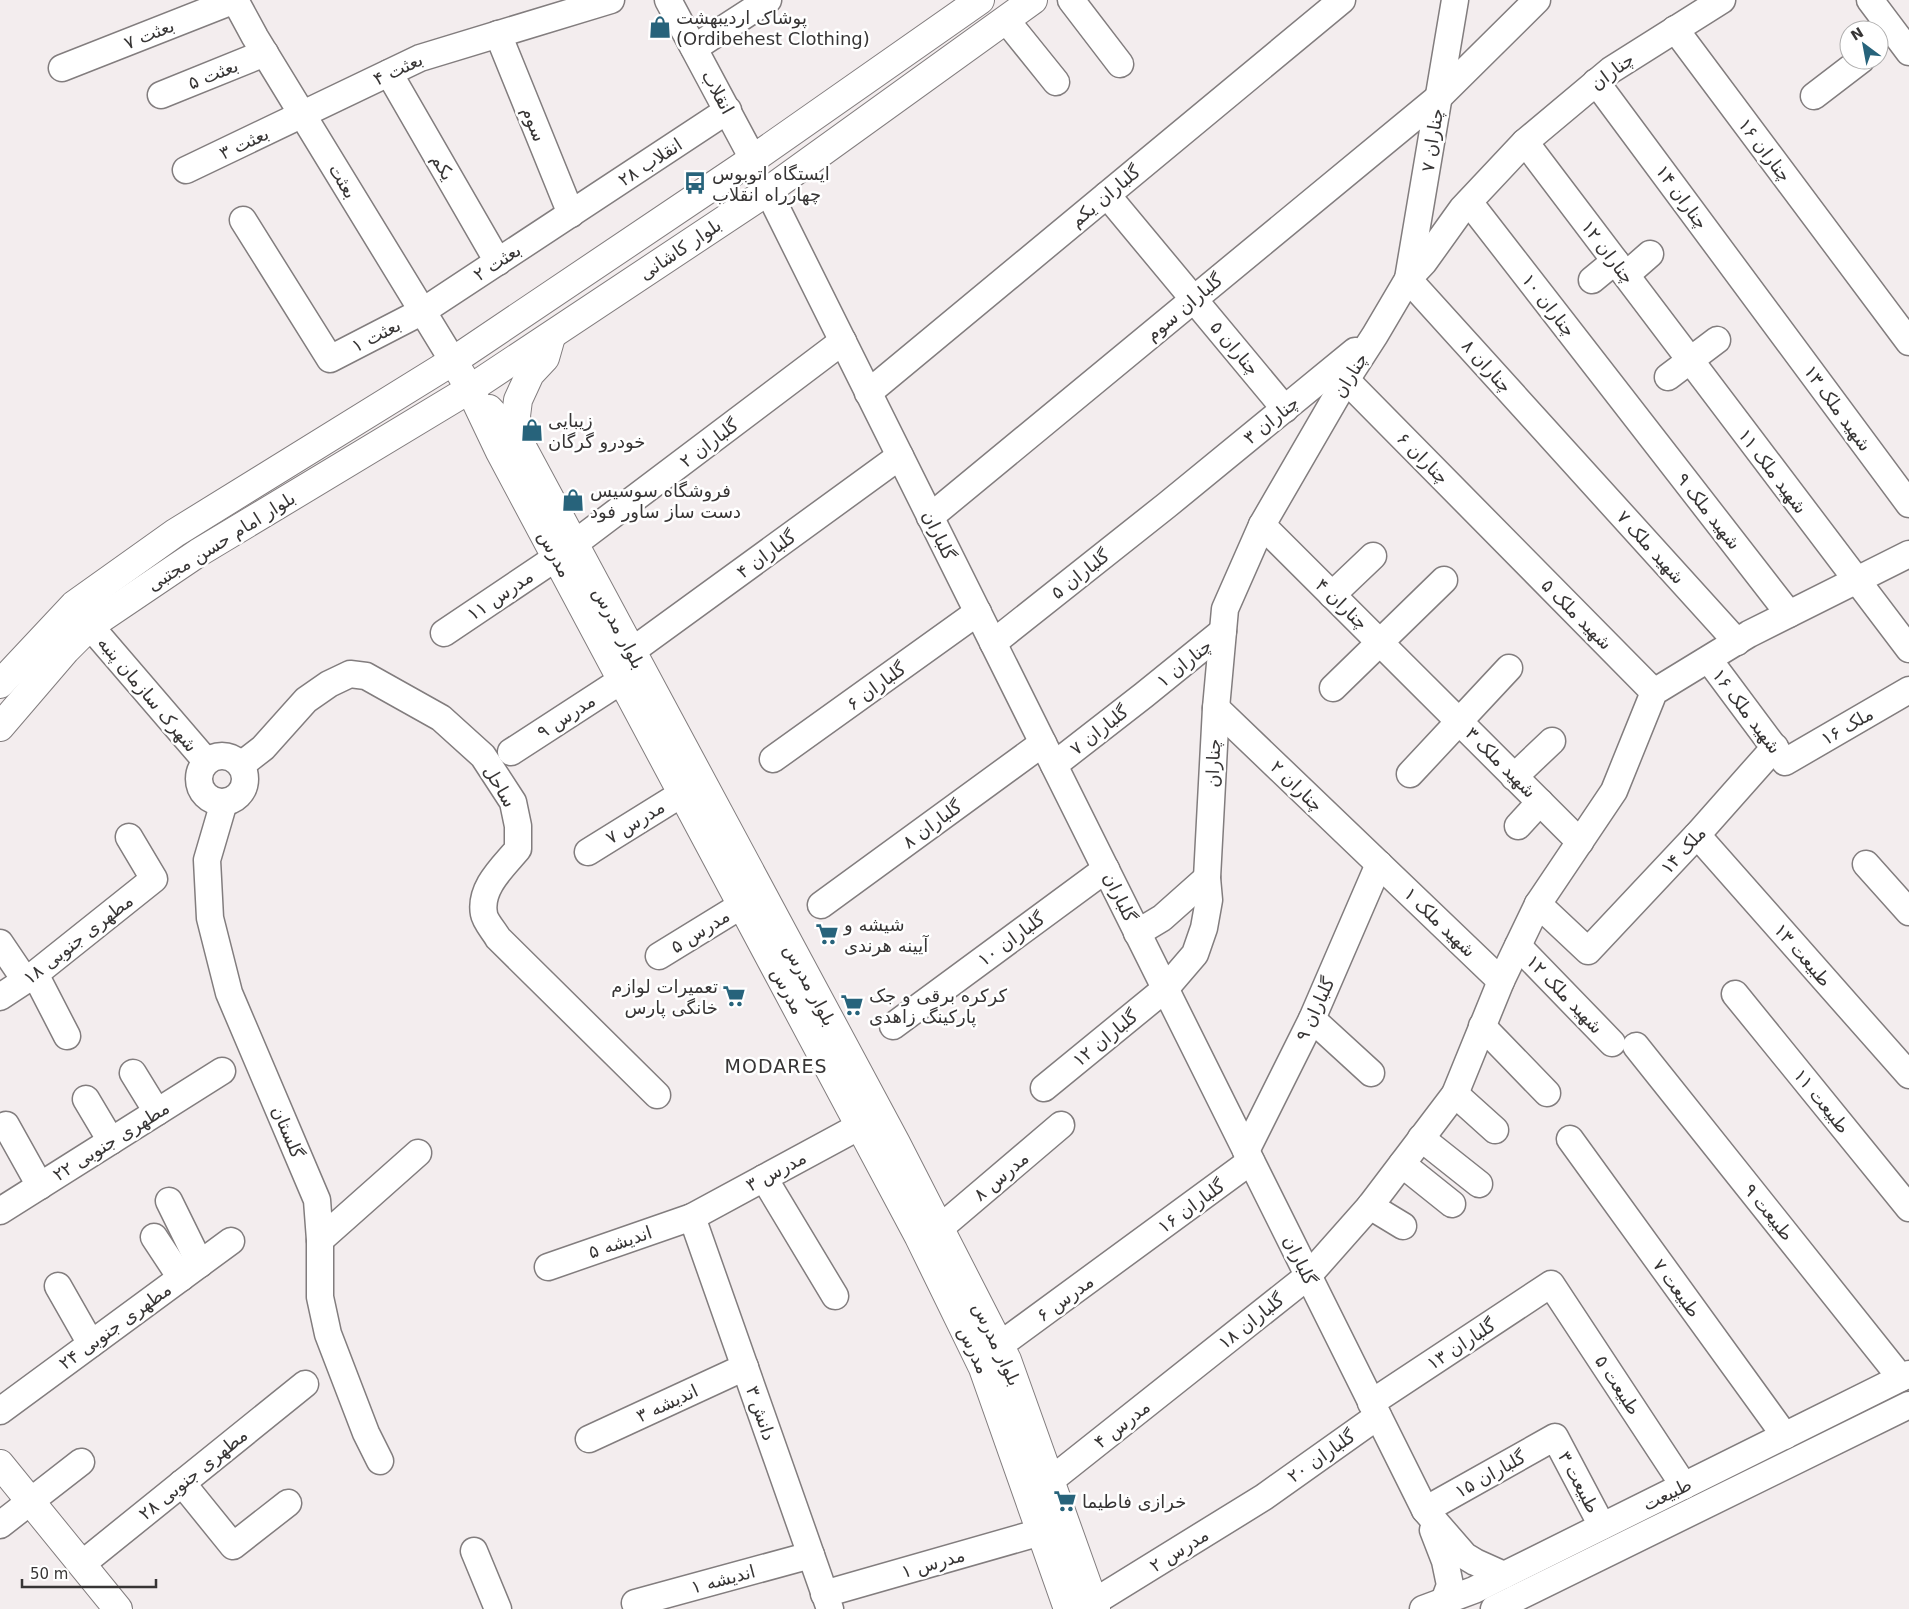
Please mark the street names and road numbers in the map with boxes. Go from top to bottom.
street label: ۷ بعثت [121,14,177,54]
street label: ۴ بعثت [370,48,426,90]
street label: چناران [1586,48,1638,94]
street label: ۵ بعثت [185,54,241,94]
street label: انقلاب [697,66,739,118]
street label: سوم [517,104,550,145]
street label: چناران ۷ [1417,107,1447,173]
street label: چناران ۱۶ [1734,114,1796,186]
street label: ۳ بعثت [216,122,272,164]
street label: ۲۸ انقلاب [614,134,686,190]
street label: یکم [426,150,459,184]
street label: بعثت [325,160,361,202]
street label: گلباران یکم [1066,160,1145,232]
street label: چناران ۱۴ [1652,161,1712,233]
street label: بلوار کاشانی [635,214,726,285]
street label: چناران ۱۲ [1577,216,1639,288]
street label: ۲ بعثت [469,239,525,285]
street label: گلباران سوم [1141,269,1228,346]
street label: چناران ۱۰ [1518,269,1580,341]
street label: ۱ بعثت [348,314,404,356]
street label: ۵ چناران [1206,317,1264,379]
street label: چناران ۸ [1458,335,1516,397]
street label: چناران [1328,349,1372,401]
street label: شهید ملک ۱۳ [1799,361,1876,456]
street label: چناران ۳ [1239,392,1303,448]
street label: گلباران ۲ [676,414,743,472]
street label: شهید ملک ۱۱ [1733,424,1812,518]
street label: چناران ۶ [1393,428,1453,488]
street label: شهید ملک ۹ [1672,469,1745,554]
street label: بلوار امام حسن مجتبی [143,487,299,596]
street label: شهید ملک ۷ [1612,506,1689,589]
street label: گلباران [918,507,960,564]
street label: گلباران ۴ [732,525,800,582]
street label: مدرس [534,527,576,581]
street label: گلباران ۵ [1047,545,1113,603]
street label: مدرس ۱۱ [463,565,537,625]
street label: ۴ چناران [1312,574,1372,634]
street label: شهید ملک ۵ [1537,574,1617,654]
street label: بلوار مدرس [588,584,649,673]
street label: شهرک سازمان پنبه [93,632,202,757]
street label: چناران ۱ [1152,635,1216,691]
street label: گلباران ۶ [842,657,910,714]
street label: شهید ملک ۱۶ [1707,664,1786,758]
street label: مدرس ۹ [533,689,599,743]
street label: ۷ گلباران [1066,701,1132,759]
street label: ملک ۱۶ [1817,703,1877,749]
street label: ۳ شهید ملک [1461,722,1541,802]
street label: چناران [1202,738,1224,788]
street label: ۲ چناران [1267,756,1327,816]
street label: ساحل [480,761,520,811]
street label: گلباران ۸ [898,795,966,852]
street label: مدرس ۷ [602,796,668,848]
street label: ملک ۱۴ [1656,822,1710,878]
street label: گلباران [1099,869,1141,926]
street label: ۱ شهید ملک [1399,883,1480,962]
street label: ۱۸ مطهری جنوبی [19,890,138,989]
street label: مدرس ۵ [667,905,733,957]
street label: گلباران ۱۰ [974,907,1049,970]
street label: طبیعت ۱۳ [1770,919,1836,991]
street label: بلوار مدرس [779,940,841,1030]
street label: ۱۲ شهید ملک [1522,950,1608,1038]
street label: مدرس [767,964,809,1018]
street label: ۹ گلباران [1291,973,1339,1044]
street label: گلباران ۱۲ [1068,1005,1142,1071]
street label: طبیعت ۱۱ [1790,1065,1854,1137]
street label: مطهری جنوبی ۲۲ [49,1097,174,1186]
street label: گلستان [268,1103,309,1162]
street label: مدرس ۳ [742,1146,810,1196]
street label: مدرس ۸ [969,1147,1033,1205]
street label: گلباران ۱۶ [1154,1174,1229,1237]
street label: طبیعت ۹ [1740,1179,1798,1245]
street label: اندیشه ۵ [586,1221,654,1263]
street label: گلباران [1279,1232,1321,1289]
street label: طبیعت ۷ [1649,1255,1705,1321]
street label: مدرس ۶ [1032,1270,1098,1326]
street label: مطهری جنوبی ۲۴ [55,1278,176,1375]
street label: گلباران ۱۸ [1214,1289,1288,1353]
street label: بلوار مدرس [968,1299,1026,1389]
street label: ۱۳ گلباران [1423,1314,1500,1374]
street label: مدرس [954,1323,994,1377]
street label: ۵ طبیعت [1591,1351,1645,1419]
street label: اندیشه ۳ [633,1380,701,1426]
street label: دانش ۳ [742,1383,780,1443]
street label: مدرس ۴ [1090,1396,1154,1452]
street label: ۲۸ مطهری جنوبی [135,1424,252,1525]
street label: گلباران ۲۰ [1283,1425,1359,1487]
street label: گلباران ۱۵ [1451,1446,1529,1502]
street label: طبیعت ۳ [1554,1448,1604,1516]
street label: طبیعت [1639,1473,1695,1515]
street label: مدرس ۲ [1146,1524,1212,1576]
street label: مدرس ۱ [899,1544,967,1582]
street label: اندیشه ۱ [689,1560,757,1598]

